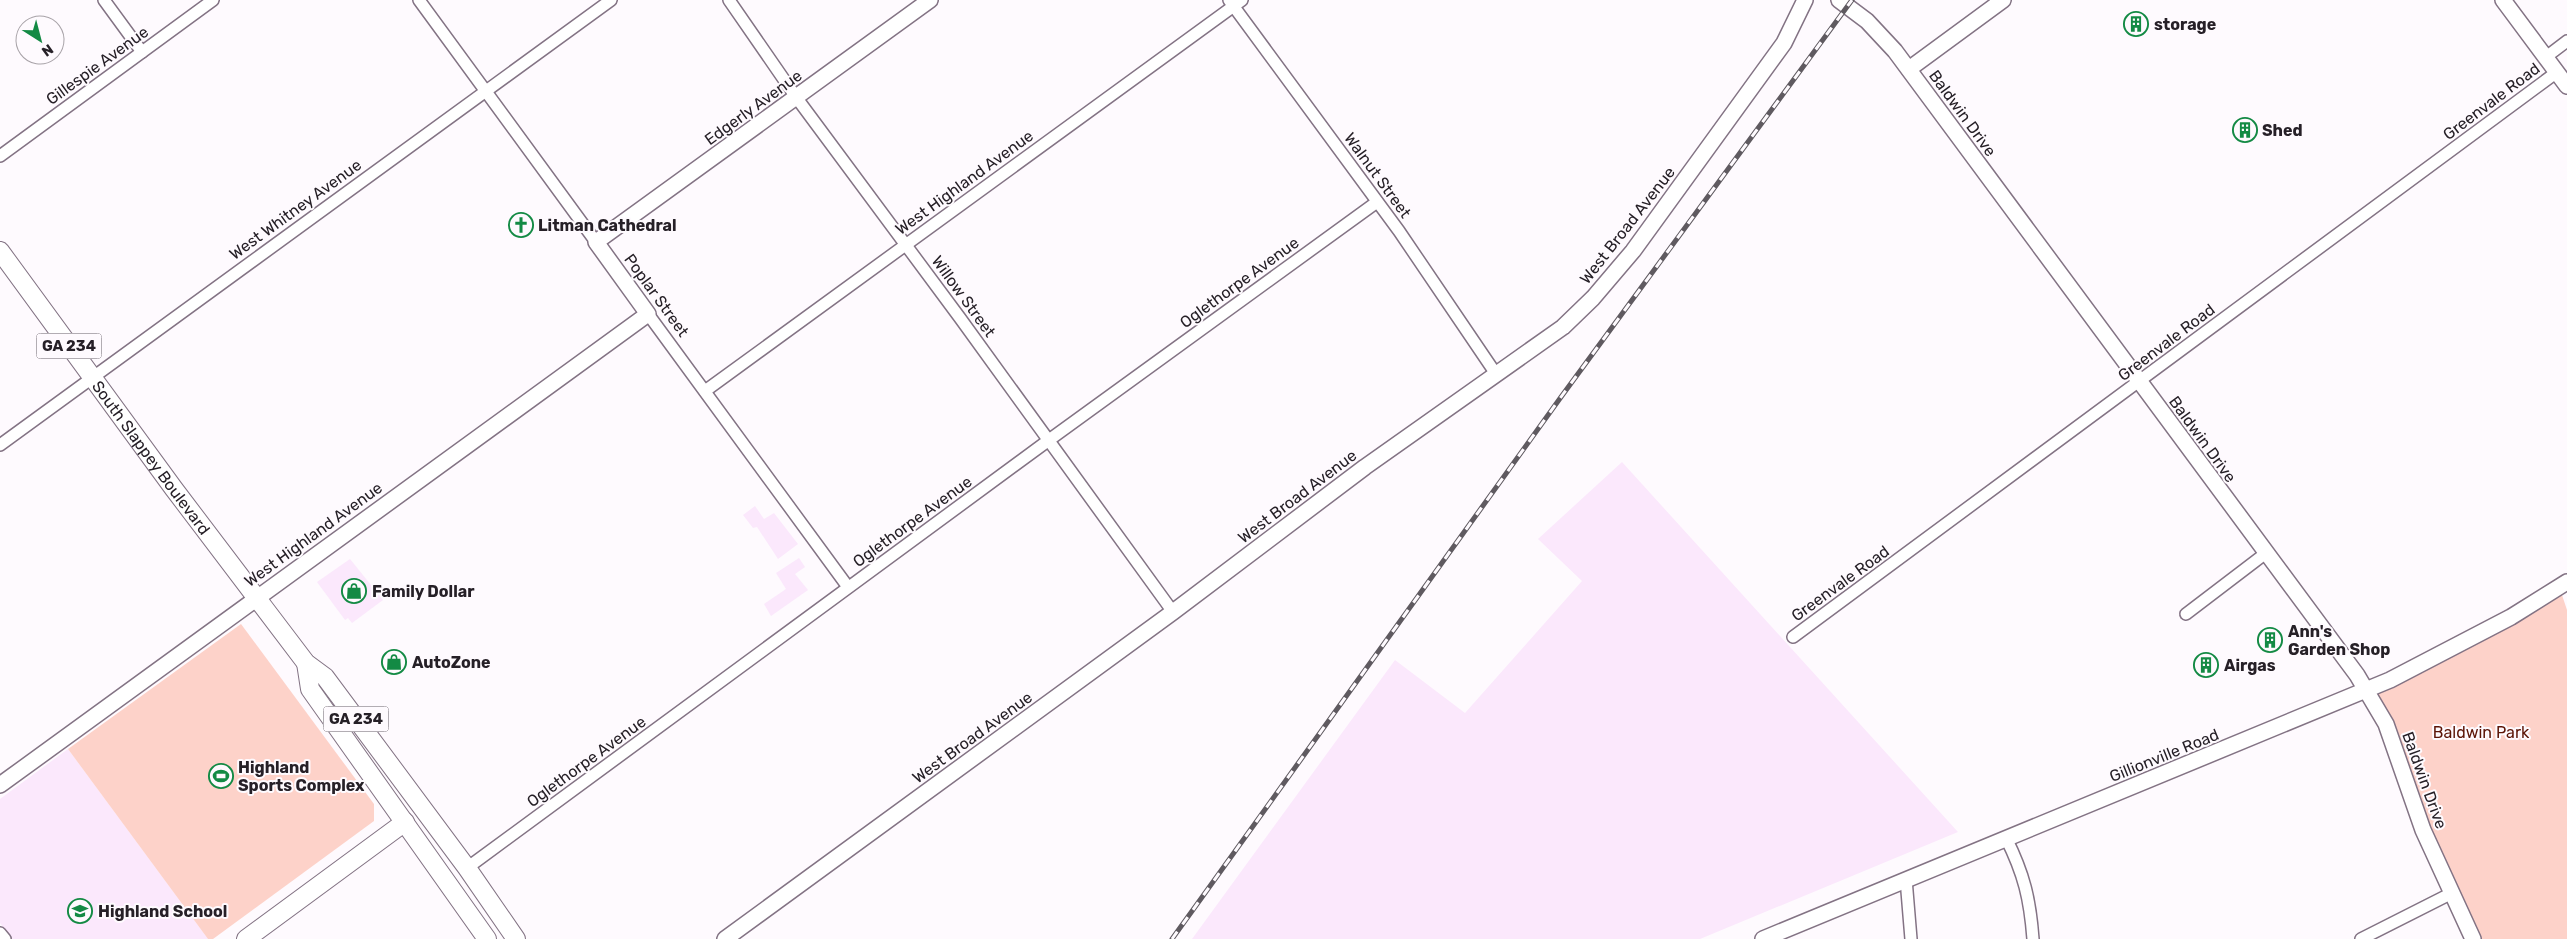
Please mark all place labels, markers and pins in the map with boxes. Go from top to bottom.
building icon: storage [2123,11,2149,37]
place label: storage [2154,15,2216,34]
building icon: Shed [2232,117,2258,143]
place label: Shed [2262,121,2303,140]
church icon: Litman Cathedral [508,212,534,238]
place label: Litman Cathedral [538,216,677,235]
shop icon: Family Dollar [341,578,367,604]
place label: Family Dollar [372,582,475,601]
place label: Ann's Garden Shop [2288,622,2390,659]
building icon: Ann's Garden Shop [2257,627,2283,653]
shop icon: AutoZone [381,649,407,675]
building icon: Airgas [2193,652,2219,678]
place label: AutoZone [412,653,491,672]
place label: Airgas [2224,656,2276,675]
place label: Highland Sports Complex [238,758,365,795]
sports icon: Highland Sports Complex [208,763,234,789]
school or university icon: Highland School [67,898,93,924]
place label: Highland School [98,902,227,921]

